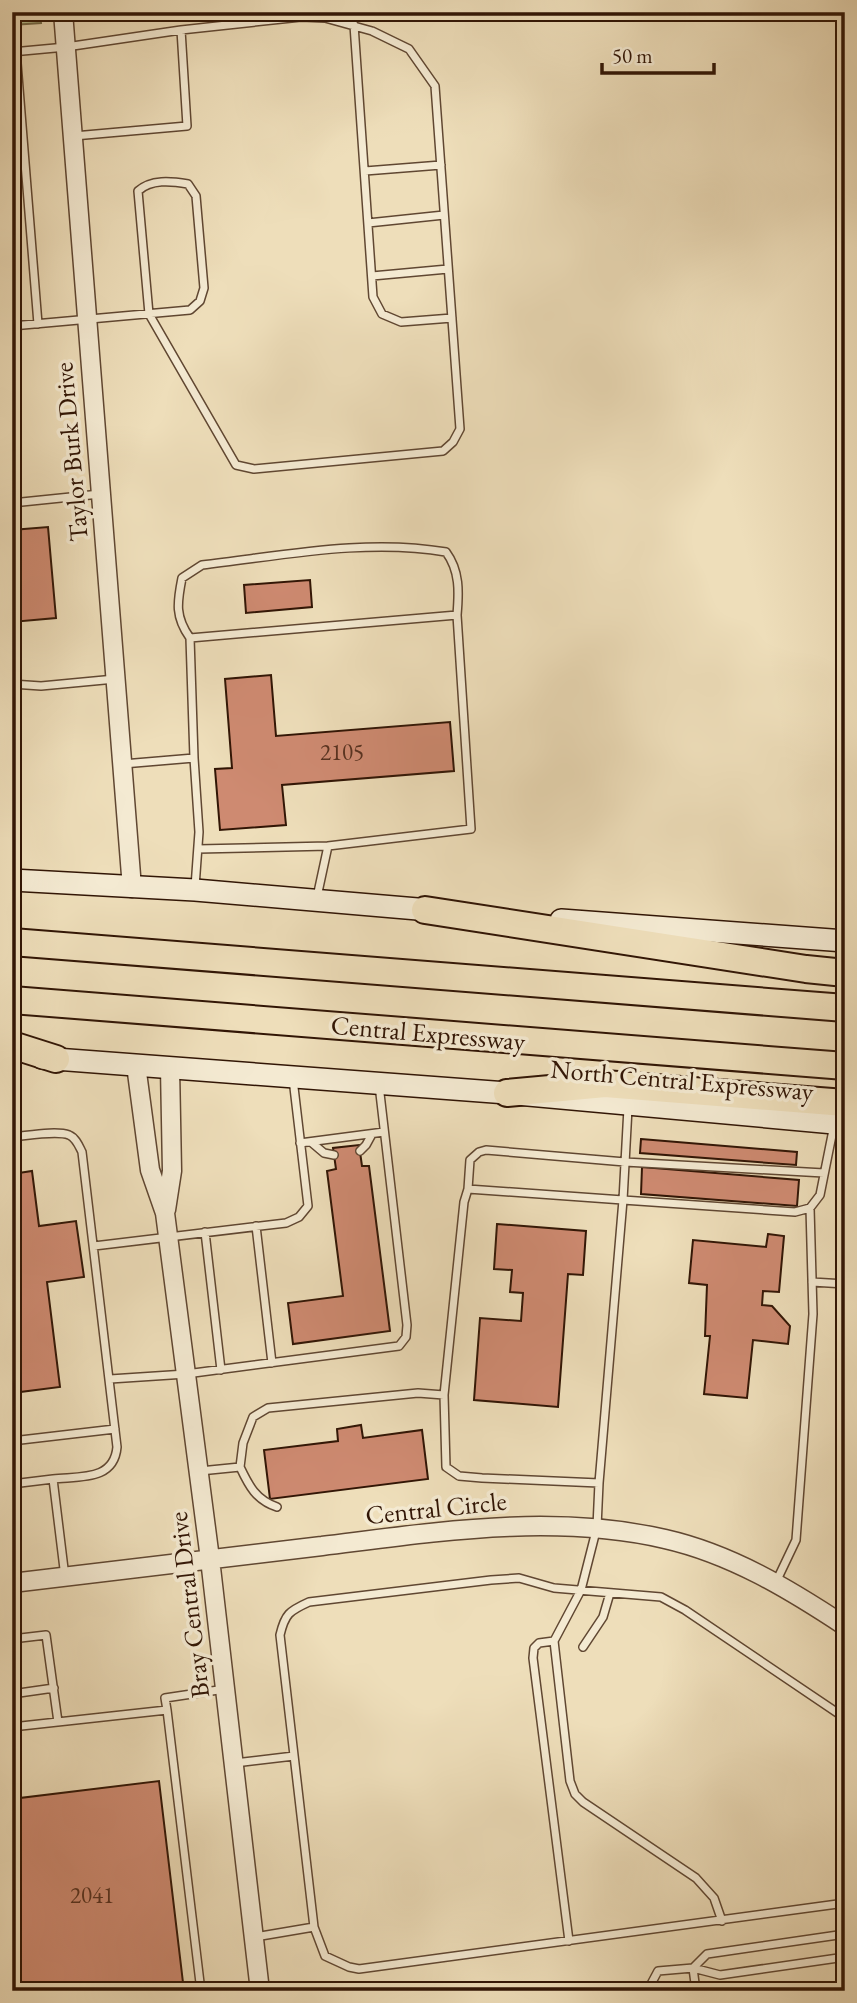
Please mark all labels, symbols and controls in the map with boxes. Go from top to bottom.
scale bar [602,32,714,76]
text: 50 m [612,42,653,69]
street label: Taylor Burk Drive [46,361,96,543]
house number: 2105 [320,737,364,767]
street label: Central Expressway [329,1008,527,1058]
street label: North Central Expressway [549,1052,815,1108]
street label: Central Circle [364,1484,508,1532]
street label: Bray Central Drive [161,1510,217,1700]
house number: 2041 [70,1880,114,1910]

